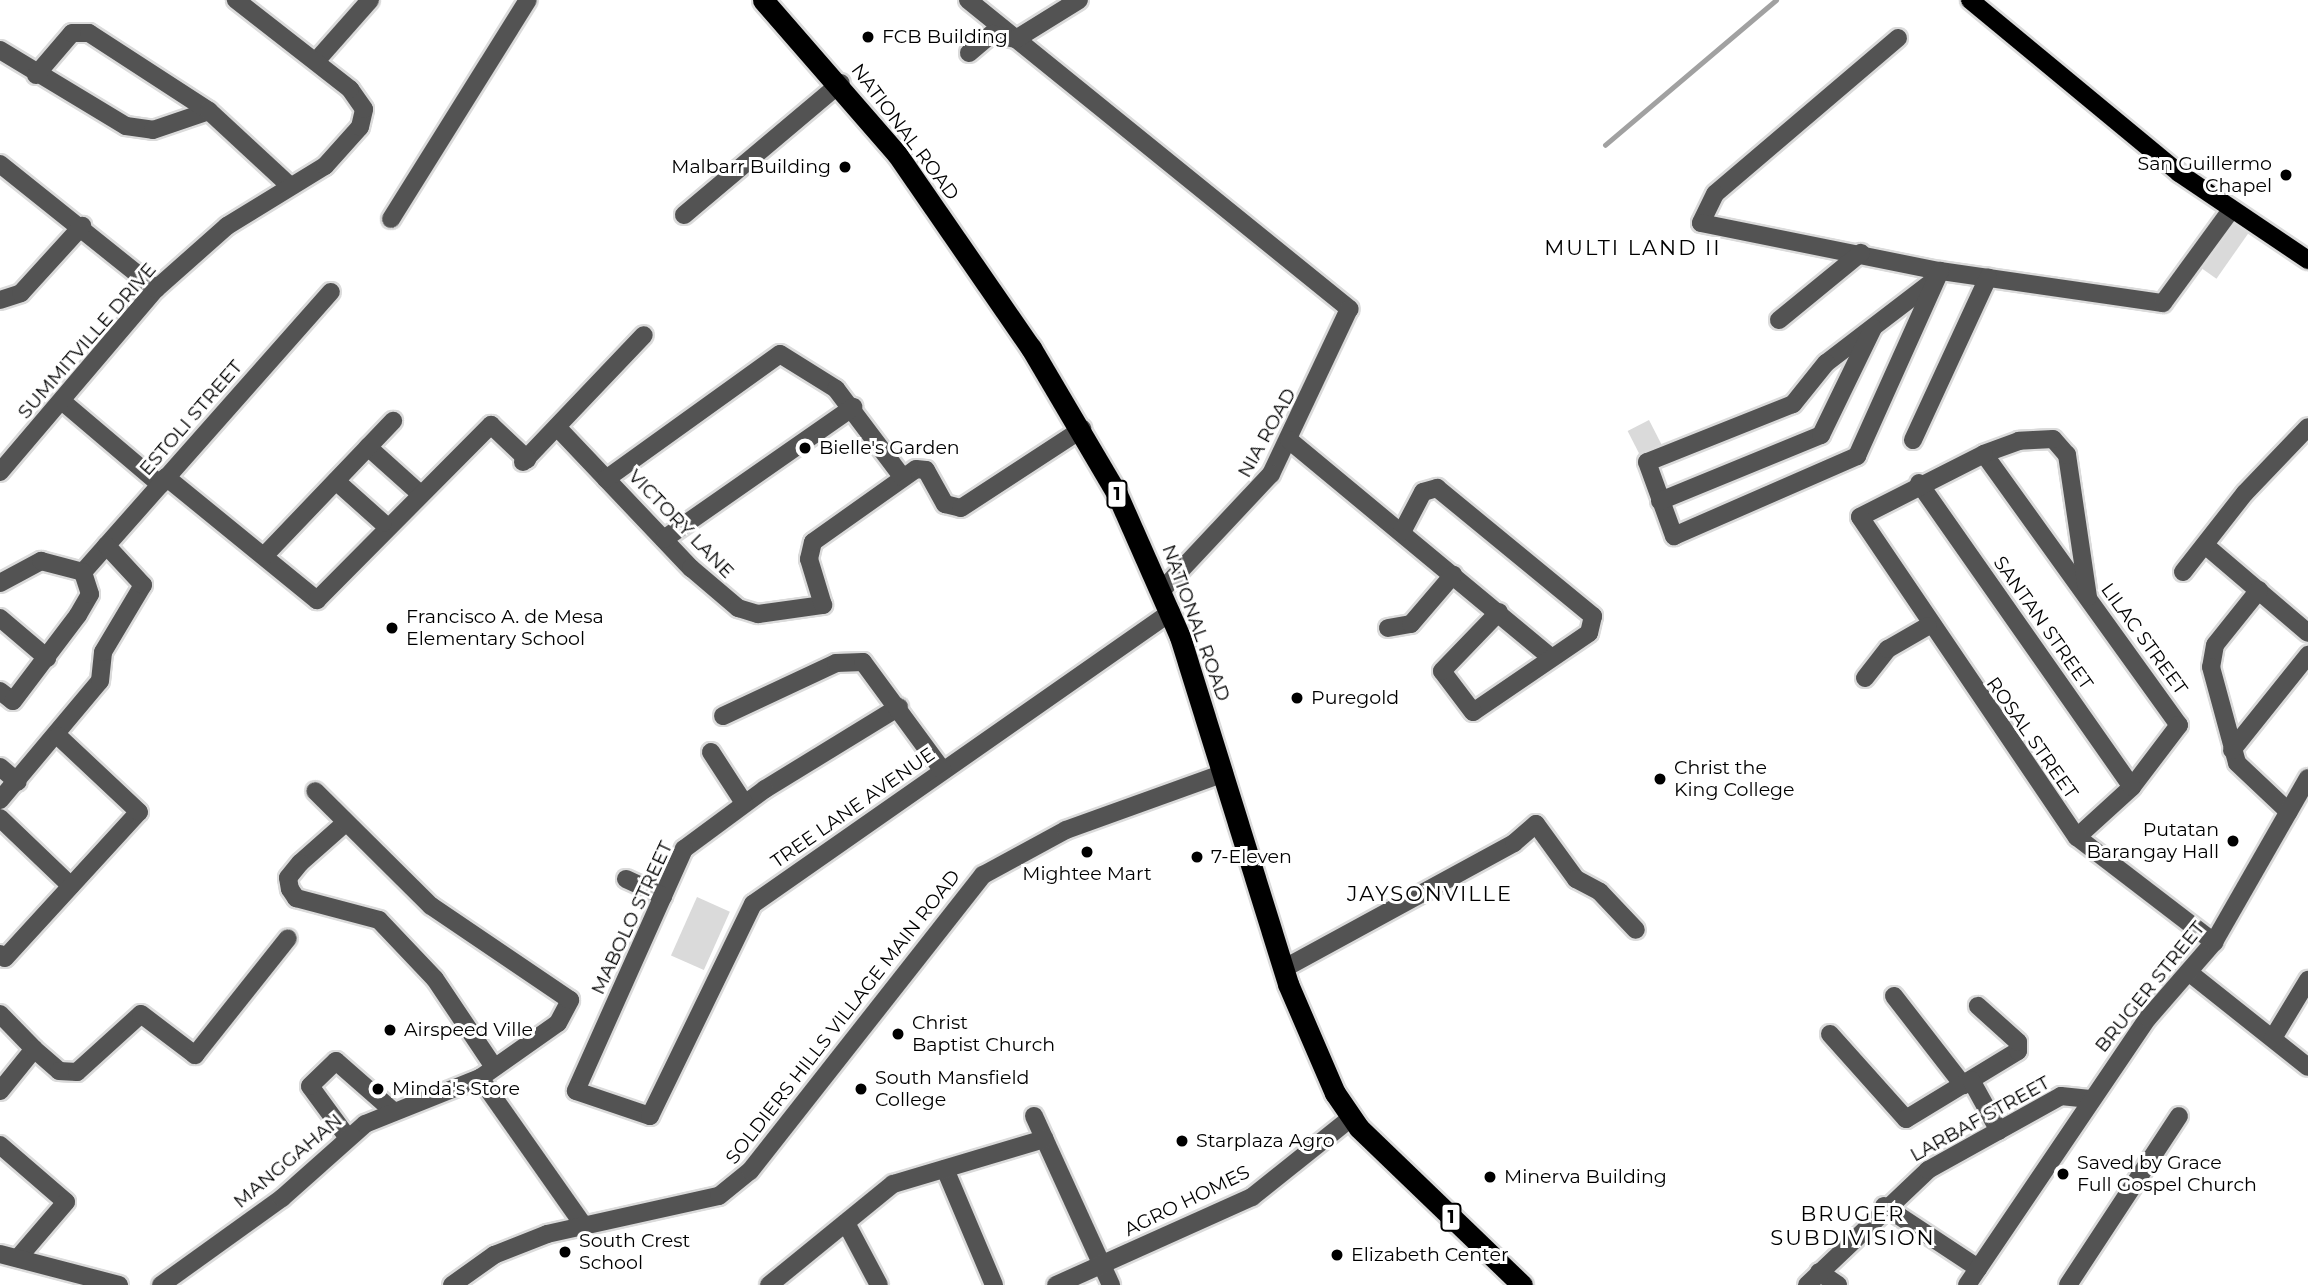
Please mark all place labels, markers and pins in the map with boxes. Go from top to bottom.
place label: FCB Building [882,26,1008,48]
marker: FCB Building [860,29,876,45]
place label: San Guillermo Chapel [2137,153,2272,197]
place label: Malbarr Building [671,156,831,178]
marker: Malbarr Building [837,159,853,175]
marker: San Guillermo Chapel [2278,167,2294,183]
place label: Bielle's Garden [819,437,960,459]
marker: Bielle's Garden [797,440,813,456]
place label: Francisco A. de Mesa Elementary School [406,606,604,650]
marker: Francisco A. de Mesa Elementary School [384,620,400,636]
place label: Puregold [1311,687,1399,709]
marker: Puregold [1289,690,1305,706]
place label: Christ the King College [1674,757,1795,801]
marker: Christ the King College [1652,771,1668,787]
place label: Putatan Barangay Hall [2087,819,2219,863]
marker: Putatan Barangay Hall [2225,833,2241,849]
marker: Mightee Mart [1079,844,1095,860]
place label: 7-Eleven [1211,846,1292,868]
marker: 7-Eleven [1189,849,1205,865]
place label: Mightee Mart [1022,863,1152,885]
place label: Christ Baptist Church [912,1012,1055,1056]
place label: Airspeed Ville [404,1019,533,1041]
marker: Airspeed Ville [382,1022,398,1038]
marker: Christ Baptist Church [890,1026,906,1042]
place label: South Mansfield College [875,1067,1029,1111]
place label: Minda's Store [392,1078,520,1100]
marker: Minda's Store [370,1081,386,1097]
marker: South Mansfield College [853,1081,869,1097]
place label: Starplaza Agro [1196,1130,1335,1152]
marker: Starplaza Agro [1174,1133,1190,1149]
place label: Saved by Grace Full Gospel Church [2077,1152,2257,1196]
place label: Minerva Building [1504,1166,1667,1188]
marker: Saved by Grace Full Gospel Church [2055,1166,2071,1182]
marker: Minerva Building [1482,1169,1498,1185]
place label: South Crest School [579,1230,690,1274]
marker: South Crest School [557,1244,573,1260]
place label: Elizabeth Center [1351,1244,1509,1266]
marker: Elizabeth Center [1329,1247,1345,1263]

